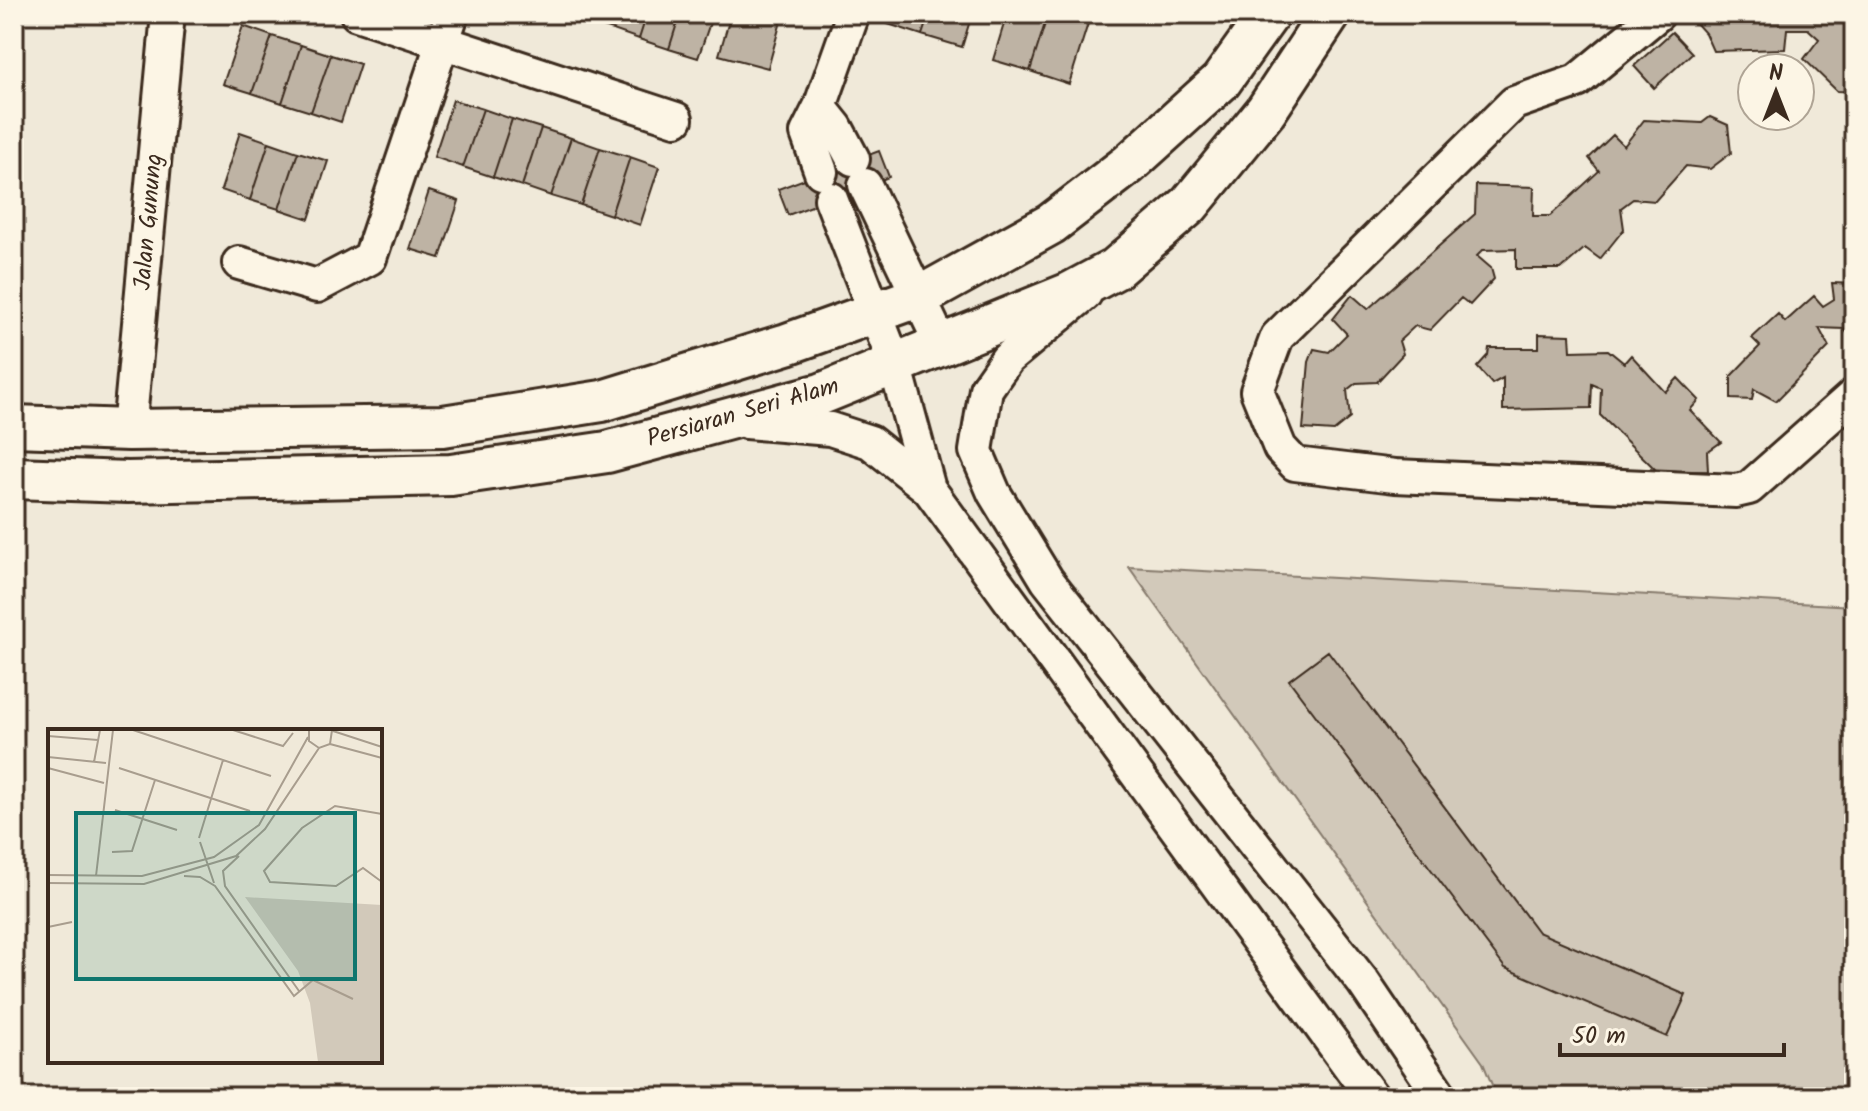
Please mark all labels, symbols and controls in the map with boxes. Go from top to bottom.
north arrow [1736,52,1816,132]
text: N [1769,57,1783,92]
street label: Jalan Gunung [124,152,174,292]
street label: Persiaran Seri Alam [642,367,844,459]
inset map [48,729,382,1063]
scale bar [1560,1007,1784,1057]
text: 50 m [1572,1017,1626,1056]

